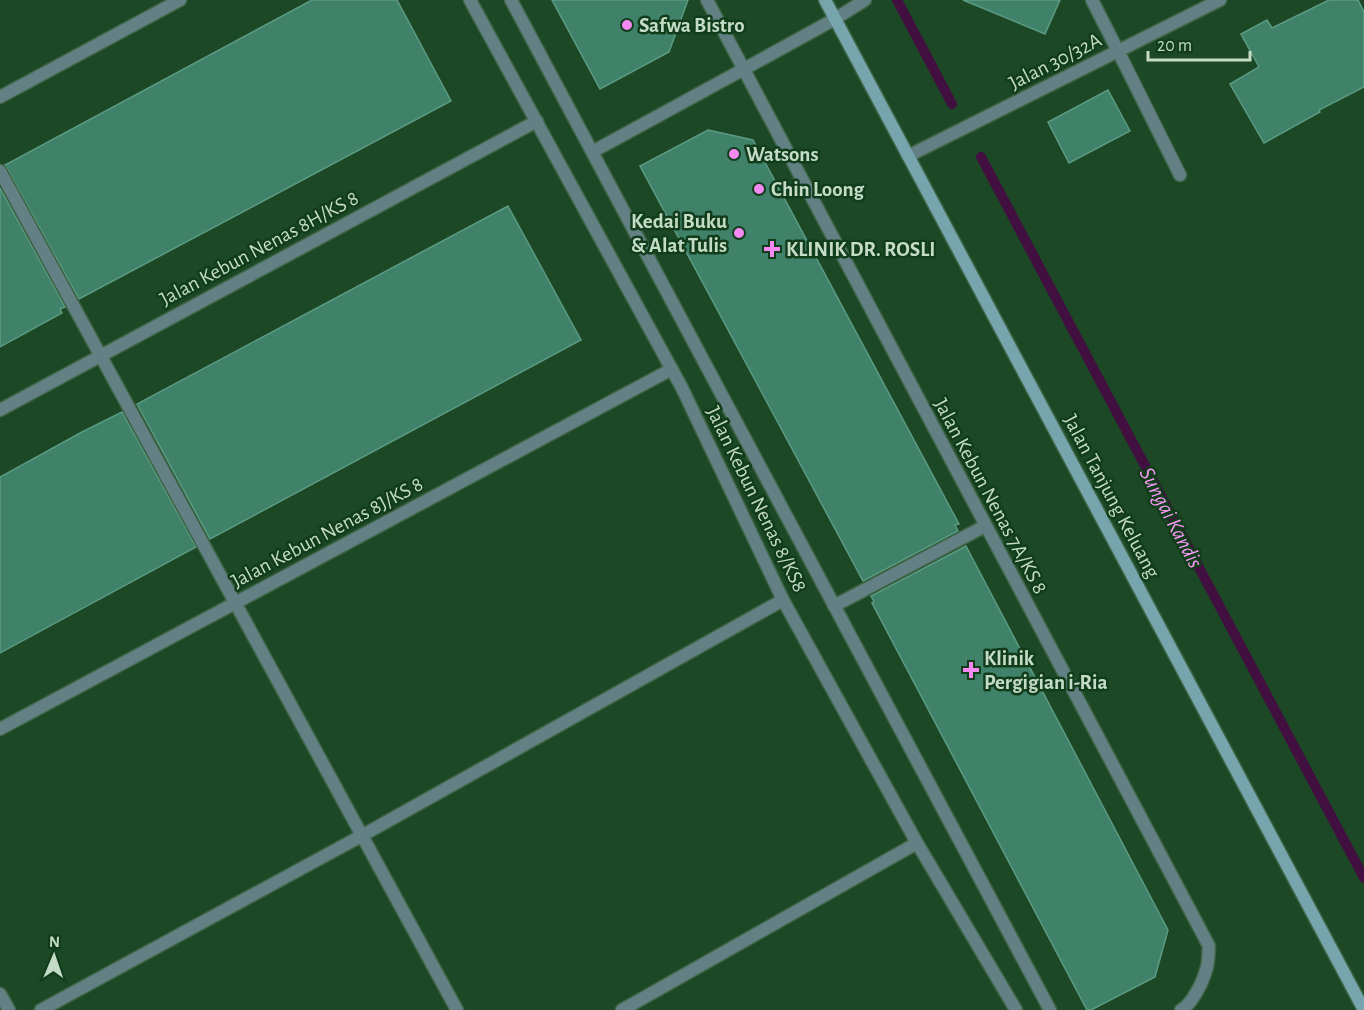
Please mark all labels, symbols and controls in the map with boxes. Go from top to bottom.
place label: Safwa Bistro [639,15,745,36]
marker: Safwa Bistro [620,18,634,32]
scale bar [1148,24,1250,62]
street label: Jalan 30/32A [1006,29,1105,94]
text: 20 m [1157,37,1192,55]
place label: Watsons [746,144,818,165]
marker: Watsons [727,147,741,161]
place label: Chin Loong [771,179,865,200]
marker: Chin Loong [752,182,766,196]
street label: Jalan Kebun Nenas 8H/KS 8 [156,187,362,310]
place label: Kedai Buku & Alat Tulis [631,211,727,256]
marker: Kedai Buku & Alat Tulis [732,226,746,240]
place label: KLINIK DR. ROSLI [786,239,935,260]
marker: KLINIK DR. ROSLI [763,240,781,258]
street label: Jalan Kebun Nenas 7A/KS 8 [930,395,1051,597]
street label: Jalan Kebun Nenas 8/KS8 [702,403,811,595]
street label: Jalan Tanjung Keluang [1060,411,1164,582]
water label: Sungai Kandis [1136,464,1207,571]
street label: Jalan Kebun Nenas 8J/KS 8 [228,473,427,592]
place label: Klinik Pergigian i-Ria [984,648,1108,693]
marker: Klinik Pergigian i-Ria [962,661,980,679]
north arrow [24,926,84,986]
text: N [49,934,60,950]

